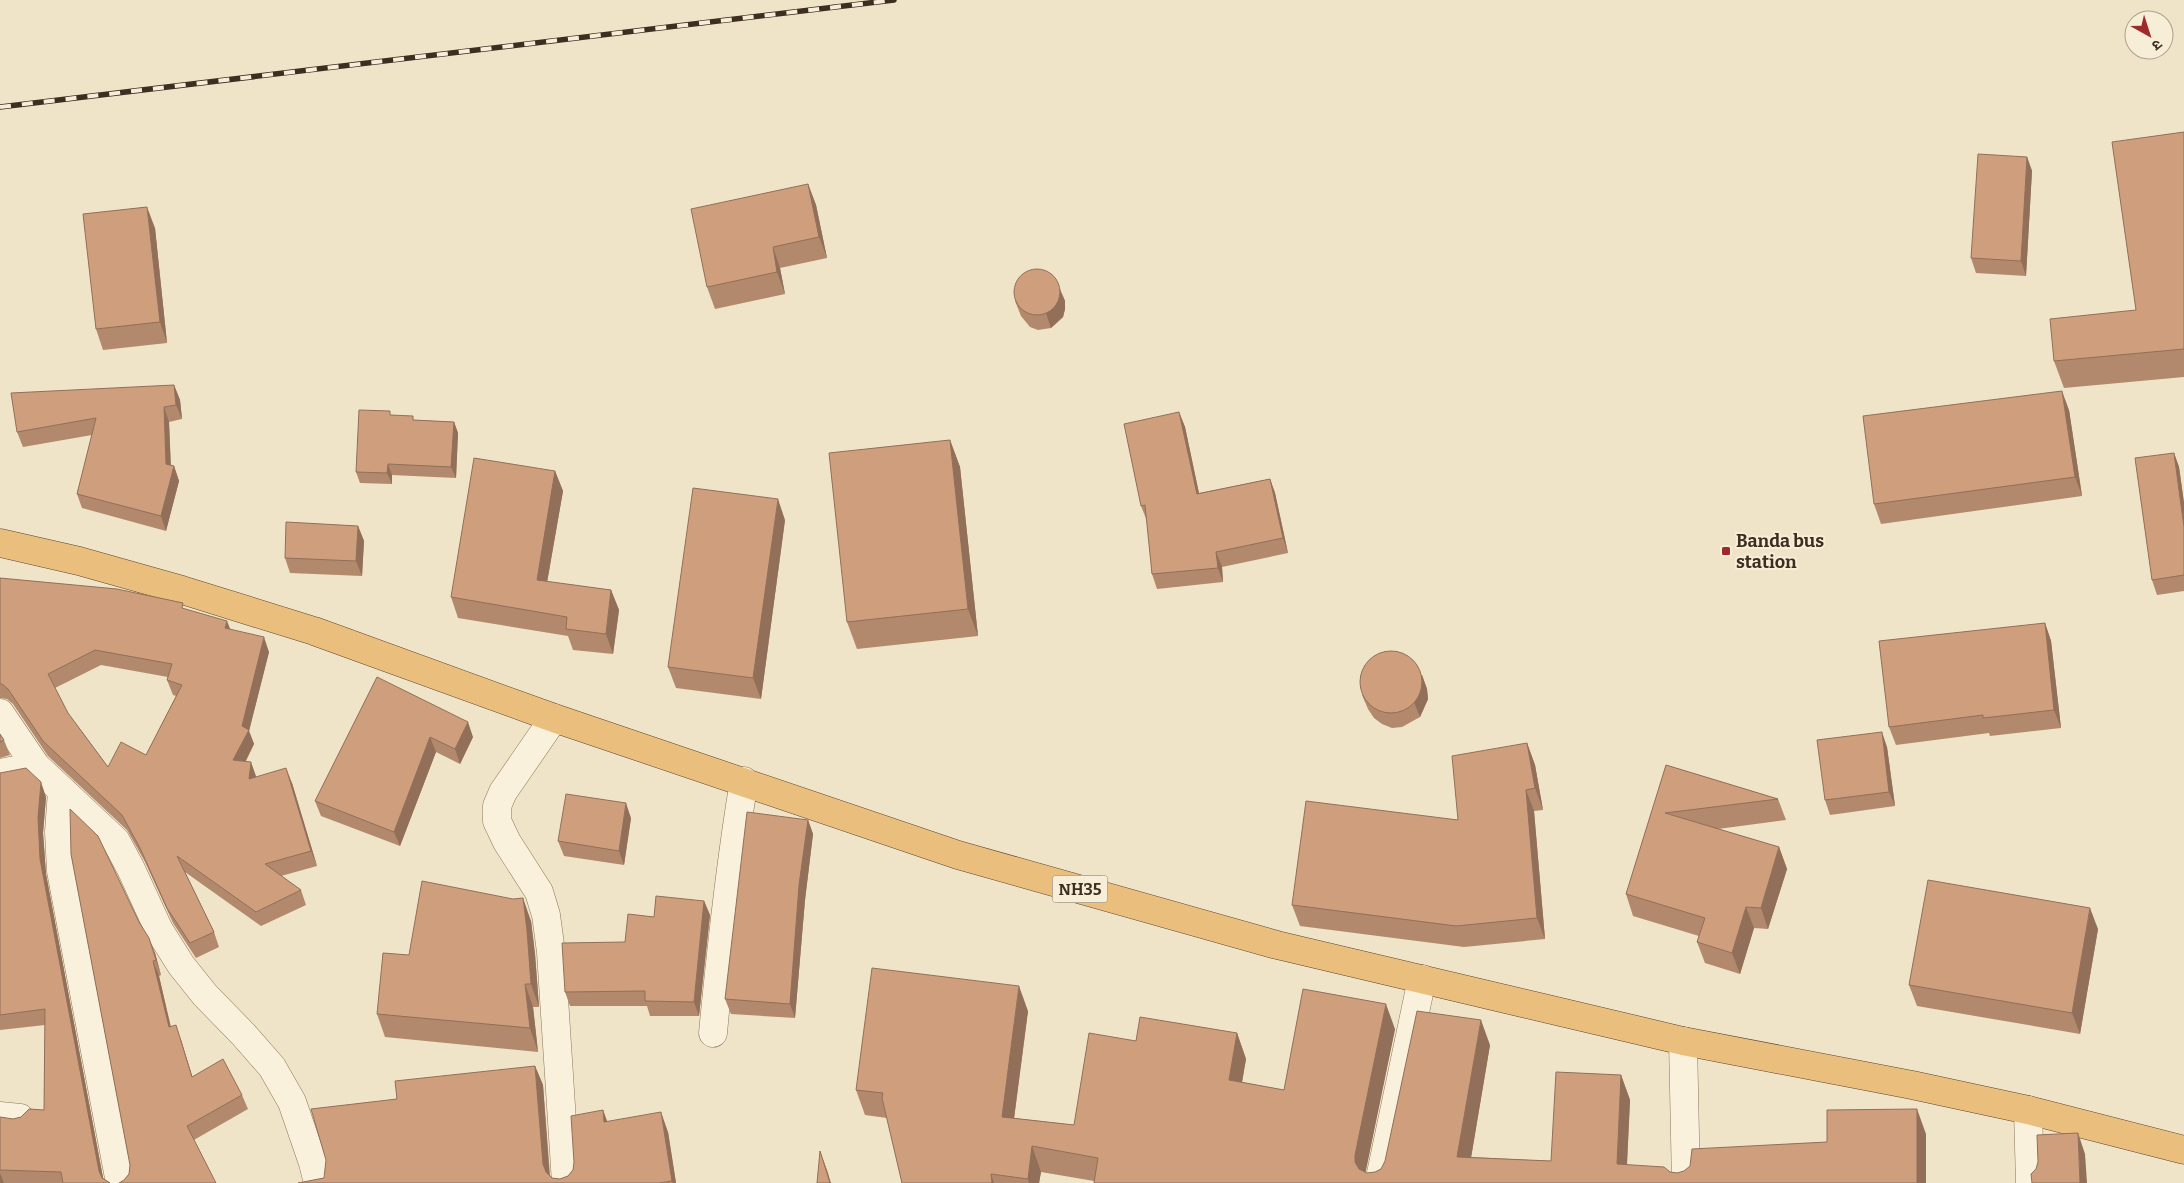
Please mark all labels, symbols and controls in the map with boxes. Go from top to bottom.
north arrow [2124,10,2174,60]
text: उ [2148,36,2165,54]
place label: Banda bus station [1736,530,1824,573]
marker: Banda bus station [1720,545,1732,557]
road number: NH35 [1052,876,1108,902]

